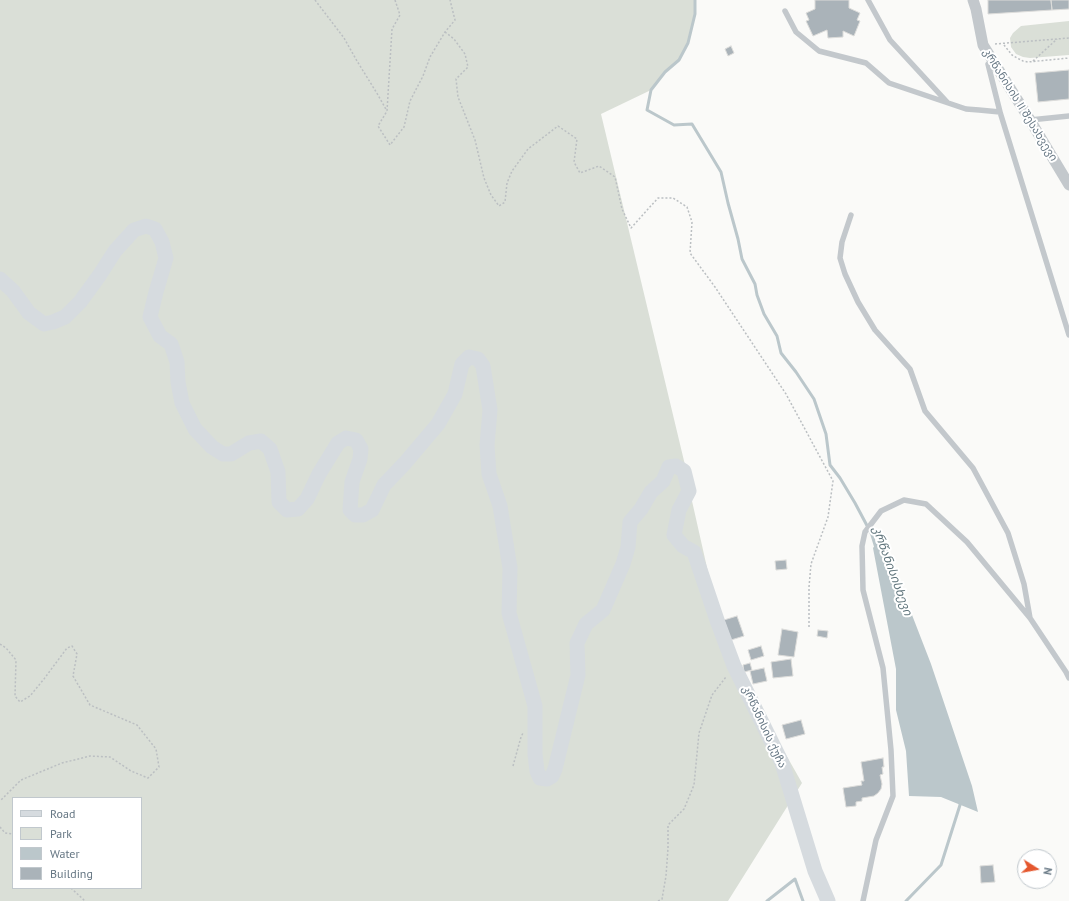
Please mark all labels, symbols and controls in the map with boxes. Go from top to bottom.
street label: კრწანისის II შესახვევი [980,46,1060,164]
water label: კრწანისისხევი [869,524,915,618]
street label: კრწანისის ქუჩა [739,684,789,770]
legend [12,797,142,889]
text: Road [50,806,75,821]
text: Park [50,826,72,841]
text: Water [50,846,80,861]
north arrow [1017,849,1057,889]
text: Building [50,866,93,881]
text: N [1040,866,1055,876]

